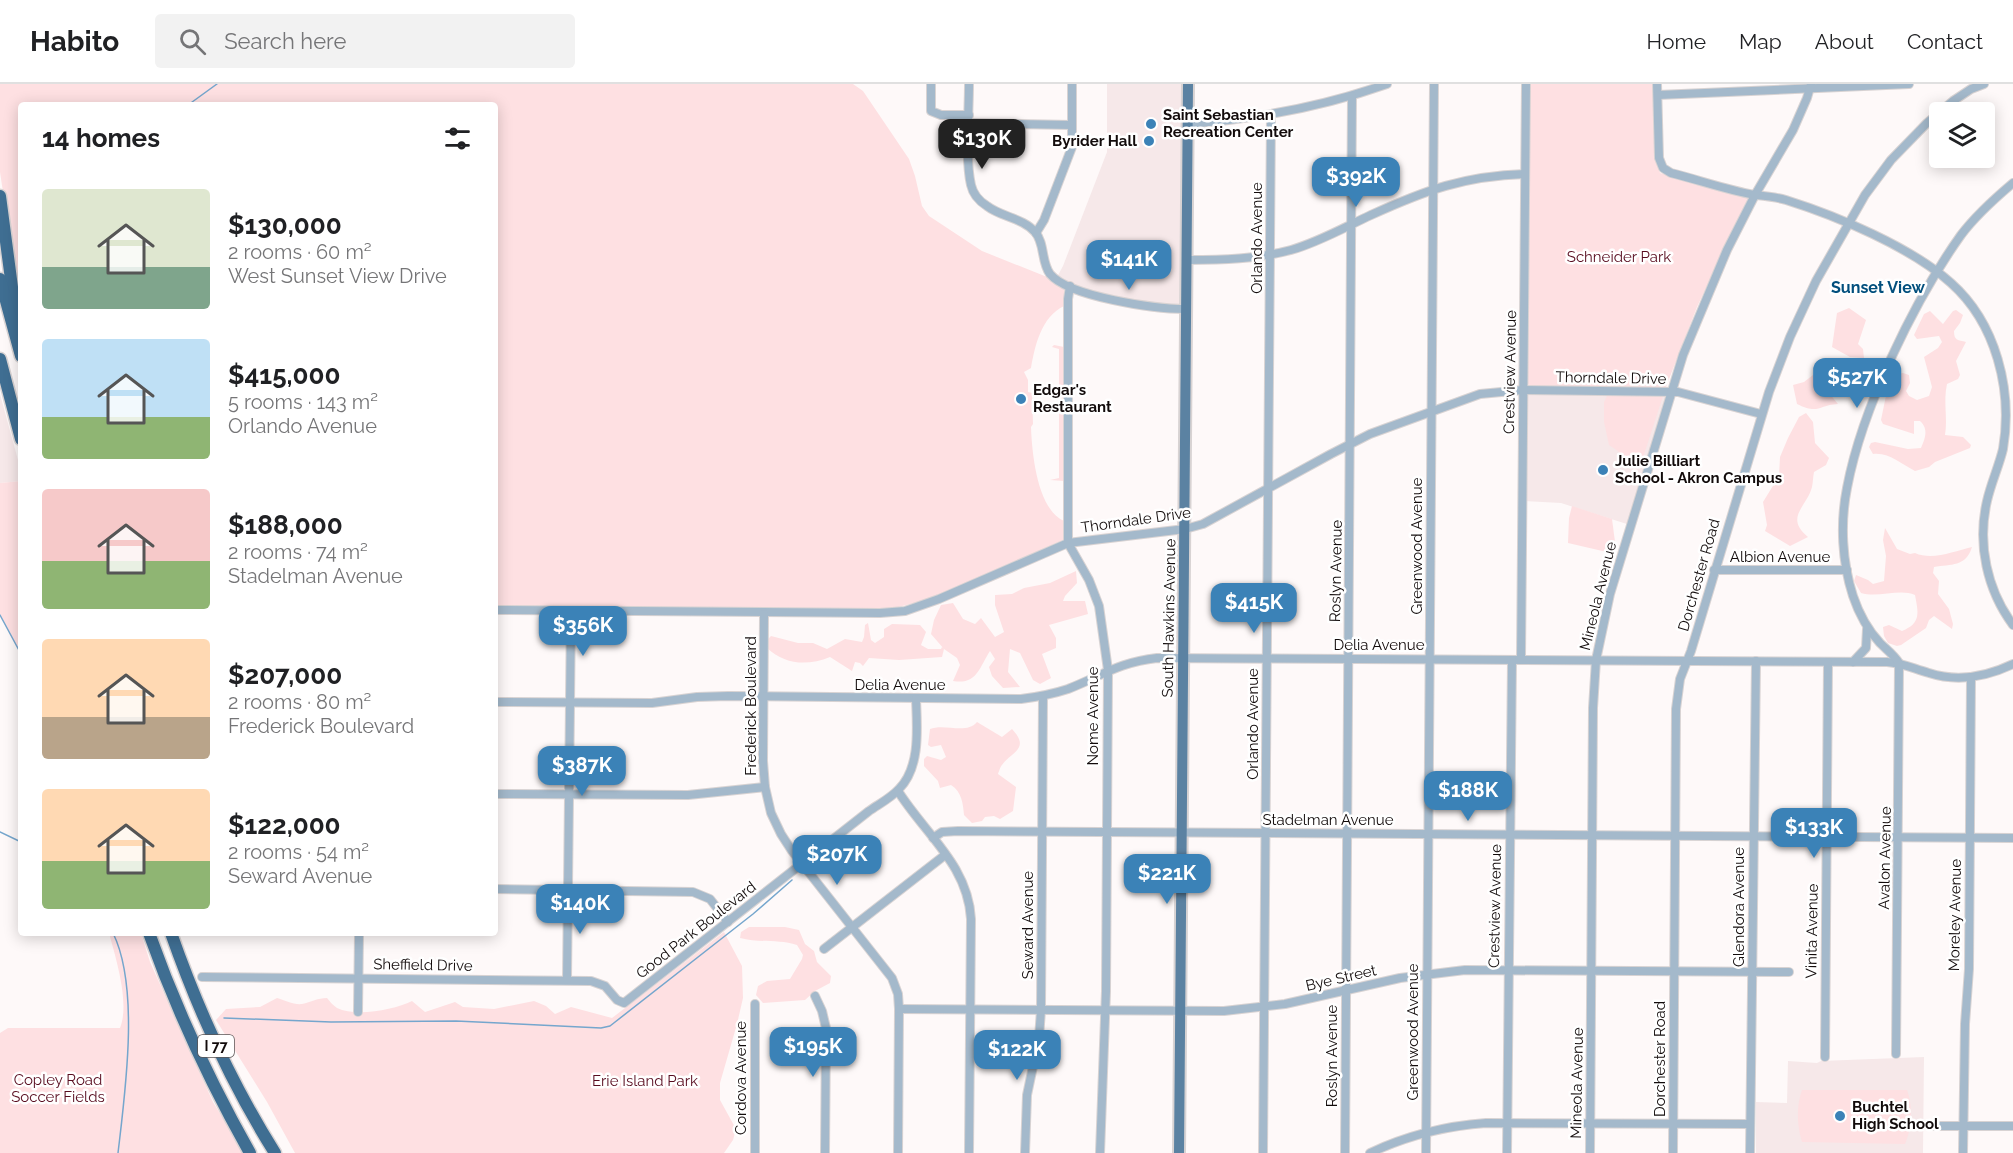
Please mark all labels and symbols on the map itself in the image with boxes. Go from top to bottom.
place label: Saint Sebastian Recreation Center [1163,106,1294,141]
marker: Saint Sebastian Recreation Center [1144,117,1158,131]
pin: $130K [940,119,1024,170]
place label: Byrider Hall [1052,132,1137,150]
marker: Byrider Hall [1142,134,1156,148]
pin: $392K [1314,157,1398,208]
street label: Orlando Avenue [1248,182,1266,294]
pin: $141K [1087,240,1171,291]
park label: Schneider Park [1567,248,1671,266]
district label: Sunset View [1831,278,1925,297]
street label: Crestview Avenue [1500,310,1520,434]
pin: $527K [1815,358,1899,409]
street label: Thorndale Drive [1555,368,1667,388]
place label: Edgar's Restaurant [1033,381,1112,416]
marker: Edgar's Restaurant [1014,392,1028,406]
place label: Julie Billiart School - Akron Campus [1615,452,1782,487]
marker: Julie Billiart School - Akron Campus [1596,463,1610,477]
street label: Greenwood Avenue [1408,477,1426,615]
street label: Thorndale Drive [1080,503,1192,537]
street label: Dorchester Road [1674,517,1724,633]
street label: Roslyn Avenue [1326,519,1346,622]
street label: South Hawkins Avenue [1159,538,1179,698]
street label: Mineola Avenue [1576,540,1620,652]
street label: Albion Avenue [1730,548,1830,566]
pin: $415K [1212,583,1296,634]
pin: $356K [541,606,625,657]
street label: Frederick Boulevard [742,636,760,776]
street label: Delia Avenue [1333,636,1425,654]
street label: Nome Avenue [1084,666,1102,765]
street label: Orlando Avenue [1244,668,1262,780]
street label: Delia Avenue [854,676,946,694]
pin: $387K [540,746,624,797]
pin: $188K [1426,771,1510,822]
street label: Avalon Avenue [1875,806,1895,910]
pin: $133K [1772,808,1856,859]
street label: Stadelman Avenue [1262,811,1394,829]
pin: $207K [795,835,879,886]
street label: Crestview Avenue [1485,844,1505,968]
street label: Glendora Avenue [1730,847,1748,967]
pin: $221K [1125,854,1209,905]
street label: Moreley Avenue [1945,859,1965,971]
street label: Seward Avenue [1019,871,1037,979]
street label: Good Park Boulevard [633,878,759,982]
street label: Vinita Avenue [1802,883,1822,978]
pin: $140K [538,884,622,935]
street label: Sheffield Drive [373,955,473,975]
street label: Bye Street [1304,961,1378,995]
street label: Greenwood Avenue [1404,963,1422,1101]
street label: Dorchester Road [1651,1001,1669,1117]
street label: Roslyn Avenue [1323,1005,1341,1107]
street label: Cordova Avenue [732,1021,750,1135]
pin: $195K [771,1027,855,1078]
street label: Mineola Avenue [1567,1027,1587,1139]
pin: $122K [975,1030,1059,1081]
road number: I 77 [198,1035,234,1057]
park label: Copley Road Soccer Fields [11,1071,105,1106]
park label: Erie Island Park [592,1072,698,1090]
place label: Buchtel High School [1852,1098,1939,1133]
marker: Buchtel High School [1833,1109,1847,1123]

